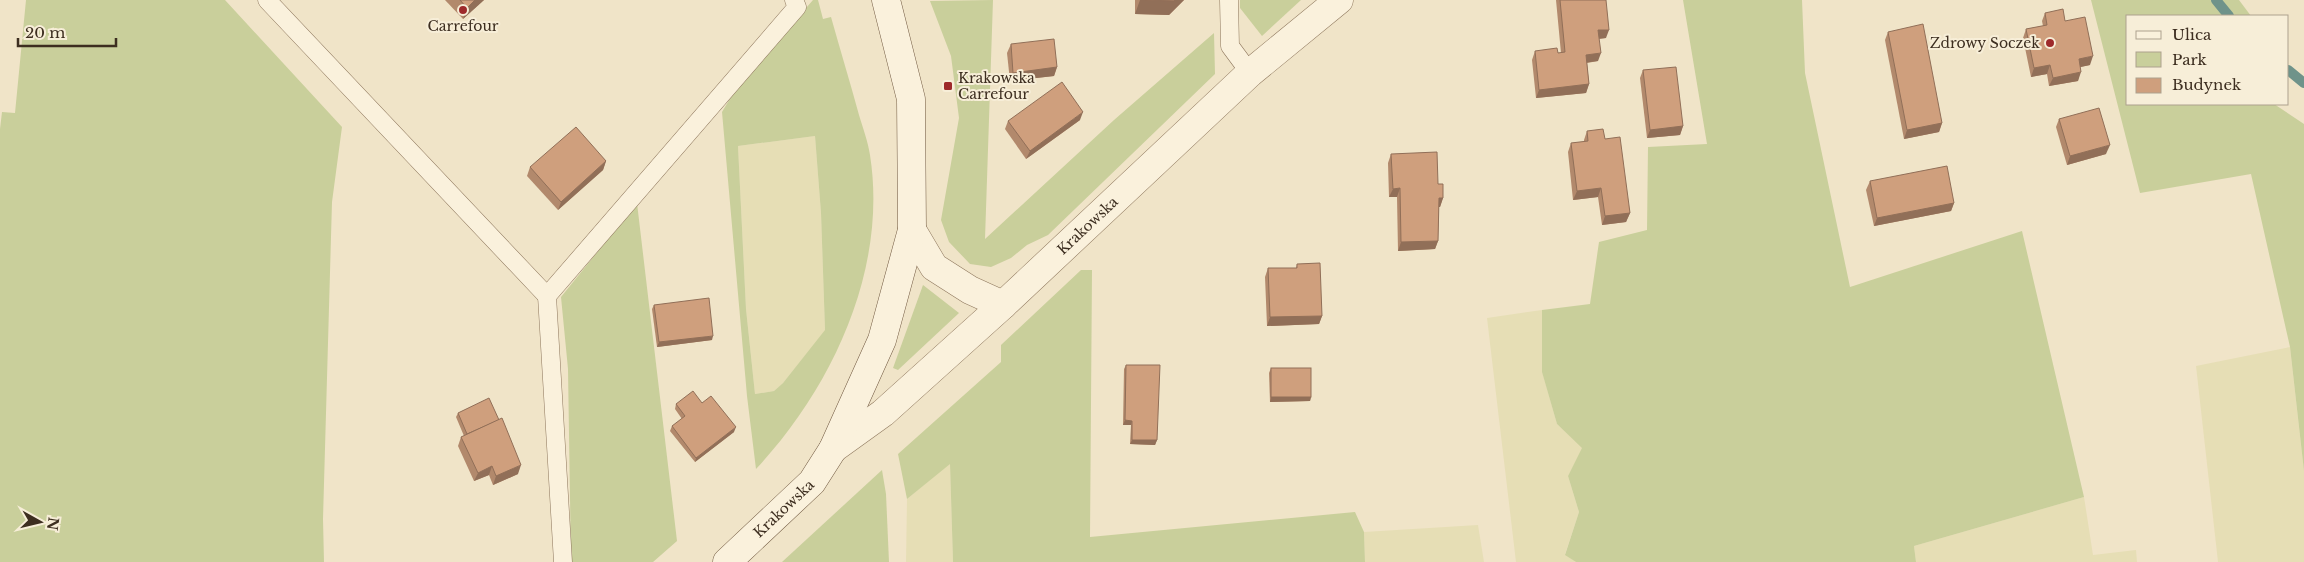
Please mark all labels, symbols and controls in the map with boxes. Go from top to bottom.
marker: Carrefour [457,4,469,16]
scale bar [18,15,115,47]
legend [2126,15,2289,105]
place label: Carrefour [427,17,499,35]
text: 20 m [25,23,65,42]
text: Ulica [2172,25,2212,44]
place label: Zdrowy Soczek [1930,34,2040,52]
marker: Zdrowy Soczek [2044,37,2056,49]
text: Park [2172,50,2208,69]
place label: Krakowska Carrefour [958,69,1035,103]
text: Budynek [2172,75,2242,94]
marker: Krakowska Carrefour [942,80,954,92]
street label: Krakowska [1053,193,1122,259]
street label: Krakowska [750,475,818,541]
north arrow [15,497,65,547]
text: N [43,516,63,532]

